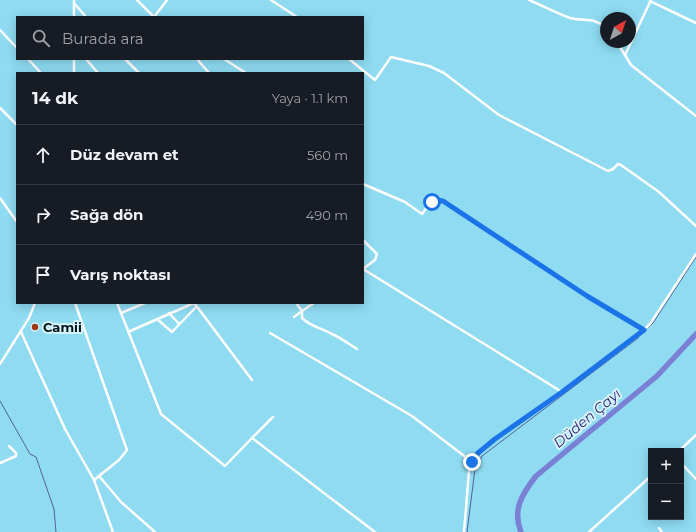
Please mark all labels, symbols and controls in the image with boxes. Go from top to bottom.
north arrow [600,12,636,48]
search box [16,16,364,60]
icon: search [30,27,52,49]
text: Burada ara [62,29,144,48]
text: 14 dk [32,88,78,108]
text: Yaya · 1.1 km [272,90,348,106]
icon: ahead [32,144,54,166]
text: Düz devam et [70,145,179,164]
text: 560 m [307,147,348,163]
route start [423,193,441,211]
icon: right [32,204,54,226]
text: Sağa dön [70,205,143,224]
text: 490 m [306,207,348,223]
icon: arrive [32,264,54,286]
text: Varış noktası [70,265,171,284]
place label: Camii [43,319,82,335]
marker: Camii [30,322,40,332]
water label: Düden Çayı [550,384,625,451]
map controls [648,448,684,520]
button: + [648,448,684,484]
route end [463,453,481,471]
button: − [648,484,684,520]

